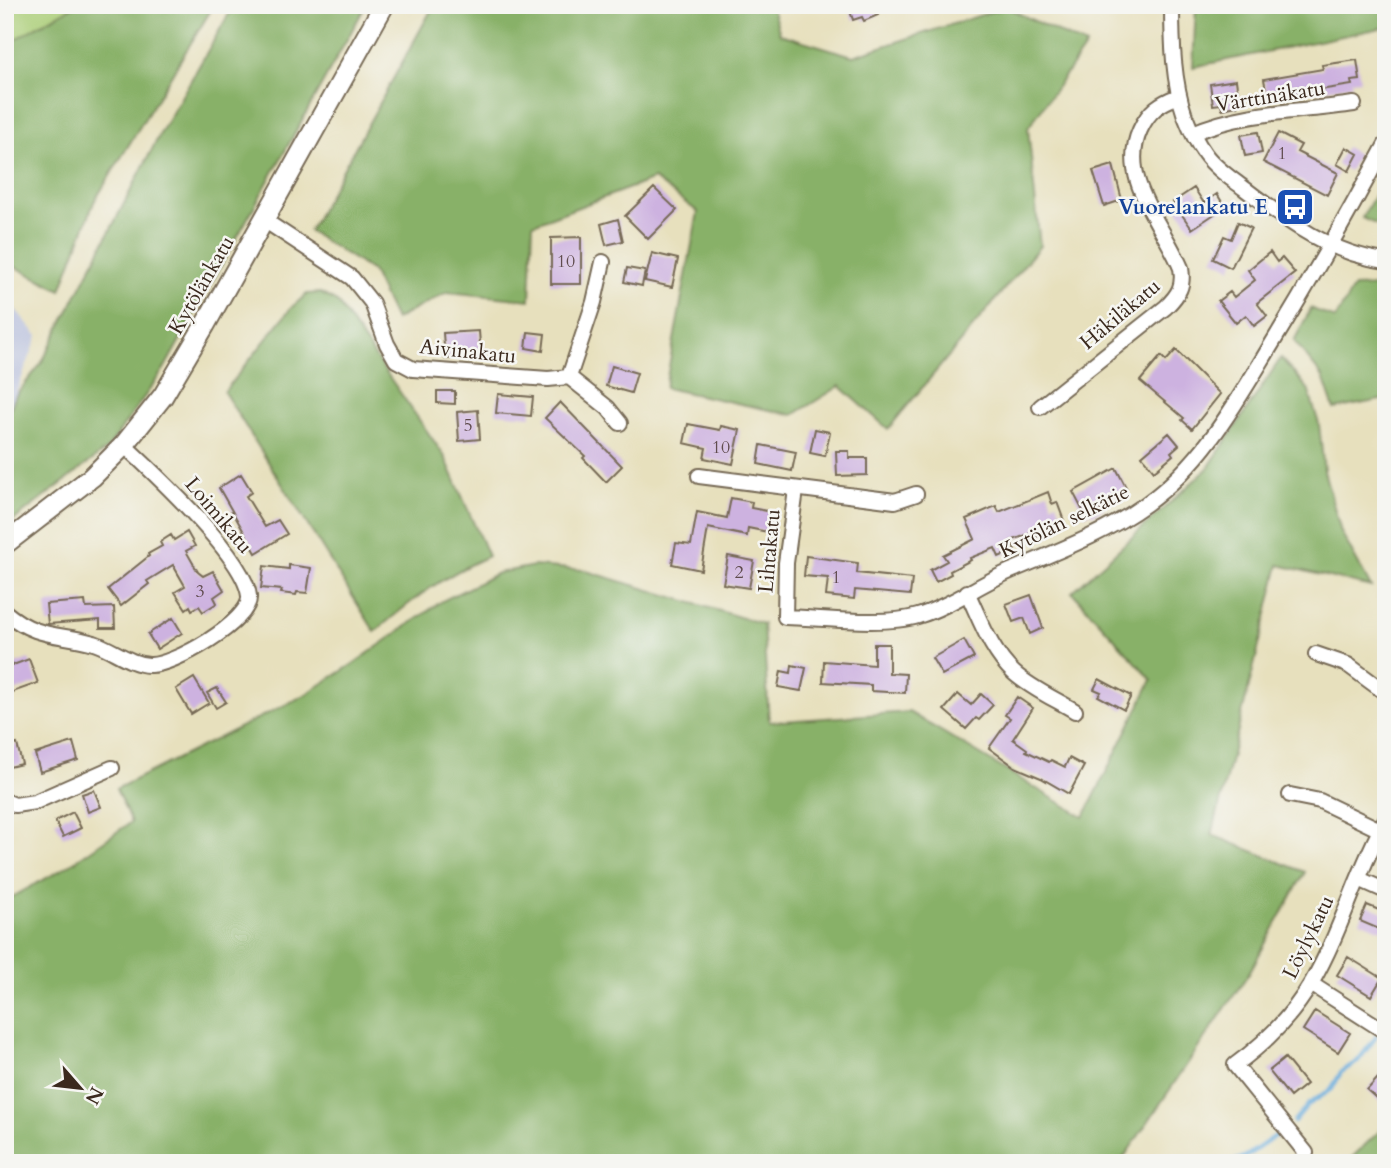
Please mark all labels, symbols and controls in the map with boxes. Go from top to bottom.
street label: Värttinäkatu [1213,73,1327,120]
house number: 1 [1277,141,1287,166]
bus stop icon: Vuorelankatu E [1274,186,1316,228]
place label: Vuorelankatu E [1118,193,1268,222]
street label: Kytölänkatu [161,230,241,340]
house number: 10 [557,249,575,274]
street label: Häkiläkatu [1074,272,1167,357]
street label: Aivinakatu [418,332,518,371]
house number: 5 [463,413,473,438]
house number: 10 [712,435,730,460]
street label: Loimikatu [178,471,259,560]
street label: Kytölän selkätie [994,477,1134,565]
street label: Lihtakatu [751,508,788,594]
house number: 2 [734,560,744,585]
house number: 1 [831,565,841,590]
house number: 3 [195,579,205,604]
street label: Löylykatu [1276,890,1341,984]
north arrow [46,1052,116,1122]
text: N [79,1082,109,1109]

